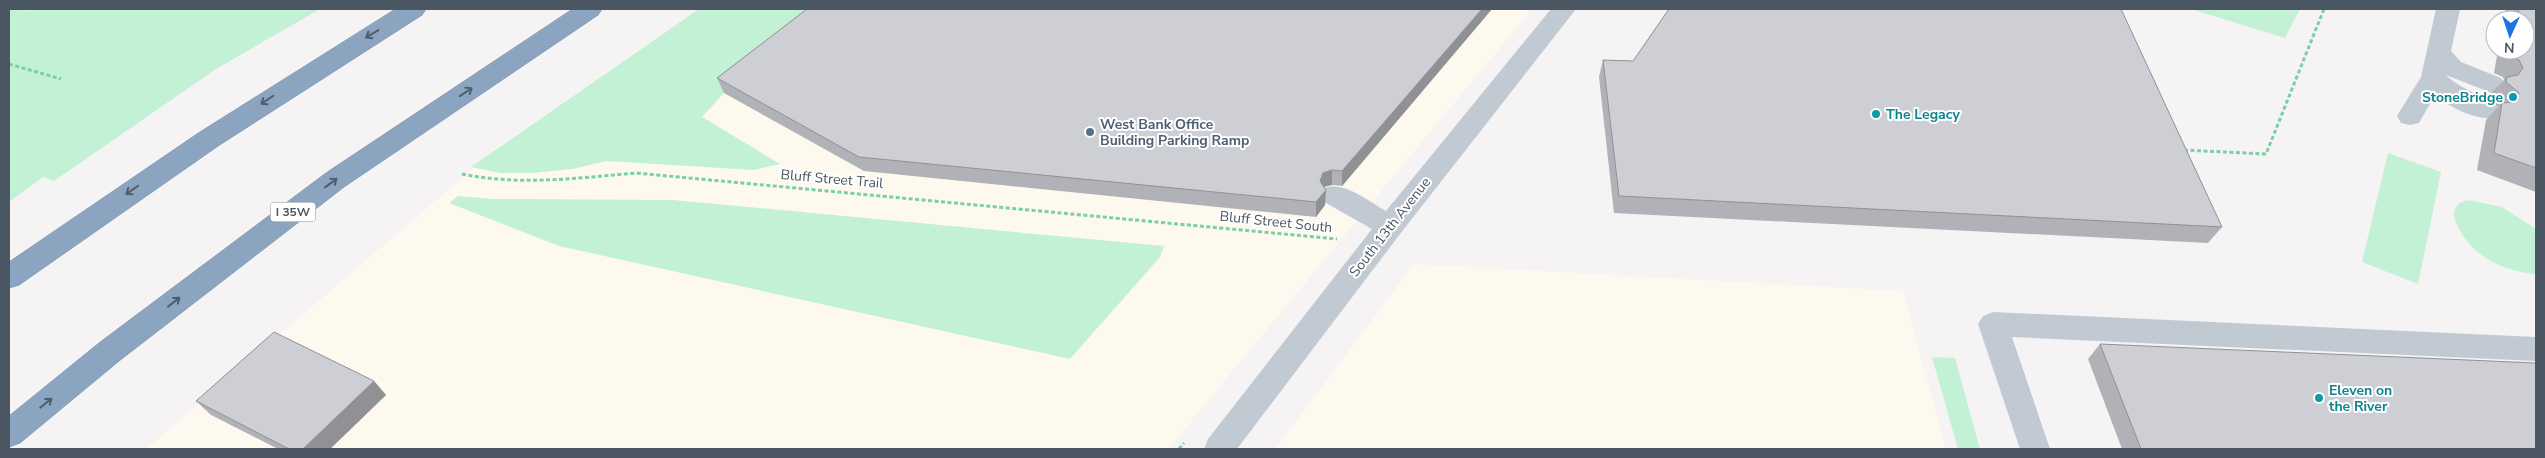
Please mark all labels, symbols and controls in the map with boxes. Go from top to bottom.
north arrow [2485,10,2535,60]
one-way arrow [366,29,380,39]
text: N [2504,38,2515,57]
one-way arrow [459,87,473,97]
place label: StoneBridge [2422,88,2503,107]
marker: StoneBridge [2507,91,2519,103]
one-way arrow [260,95,274,105]
place label: The Legacy [1886,105,1960,124]
marker: The Legacy [1870,108,1882,120]
place label: West Bank Office Building Parking Ramp [1100,115,1249,150]
marker: West Bank Office Building Parking Ramp [1084,126,1096,138]
street label: Bluff Street Trail [780,165,885,193]
street label: South 13th Avenue [1345,173,1435,281]
one-way arrow [324,178,338,188]
one-way arrow [125,185,139,195]
road number: I 35W [270,202,316,222]
street label: Bluff Street South [1219,207,1333,237]
one-way arrow [167,297,181,307]
place label: Eleven on the River [2329,381,2392,416]
marker: Eleven on the River [2313,392,2325,404]
one-way arrow [40,398,53,409]

